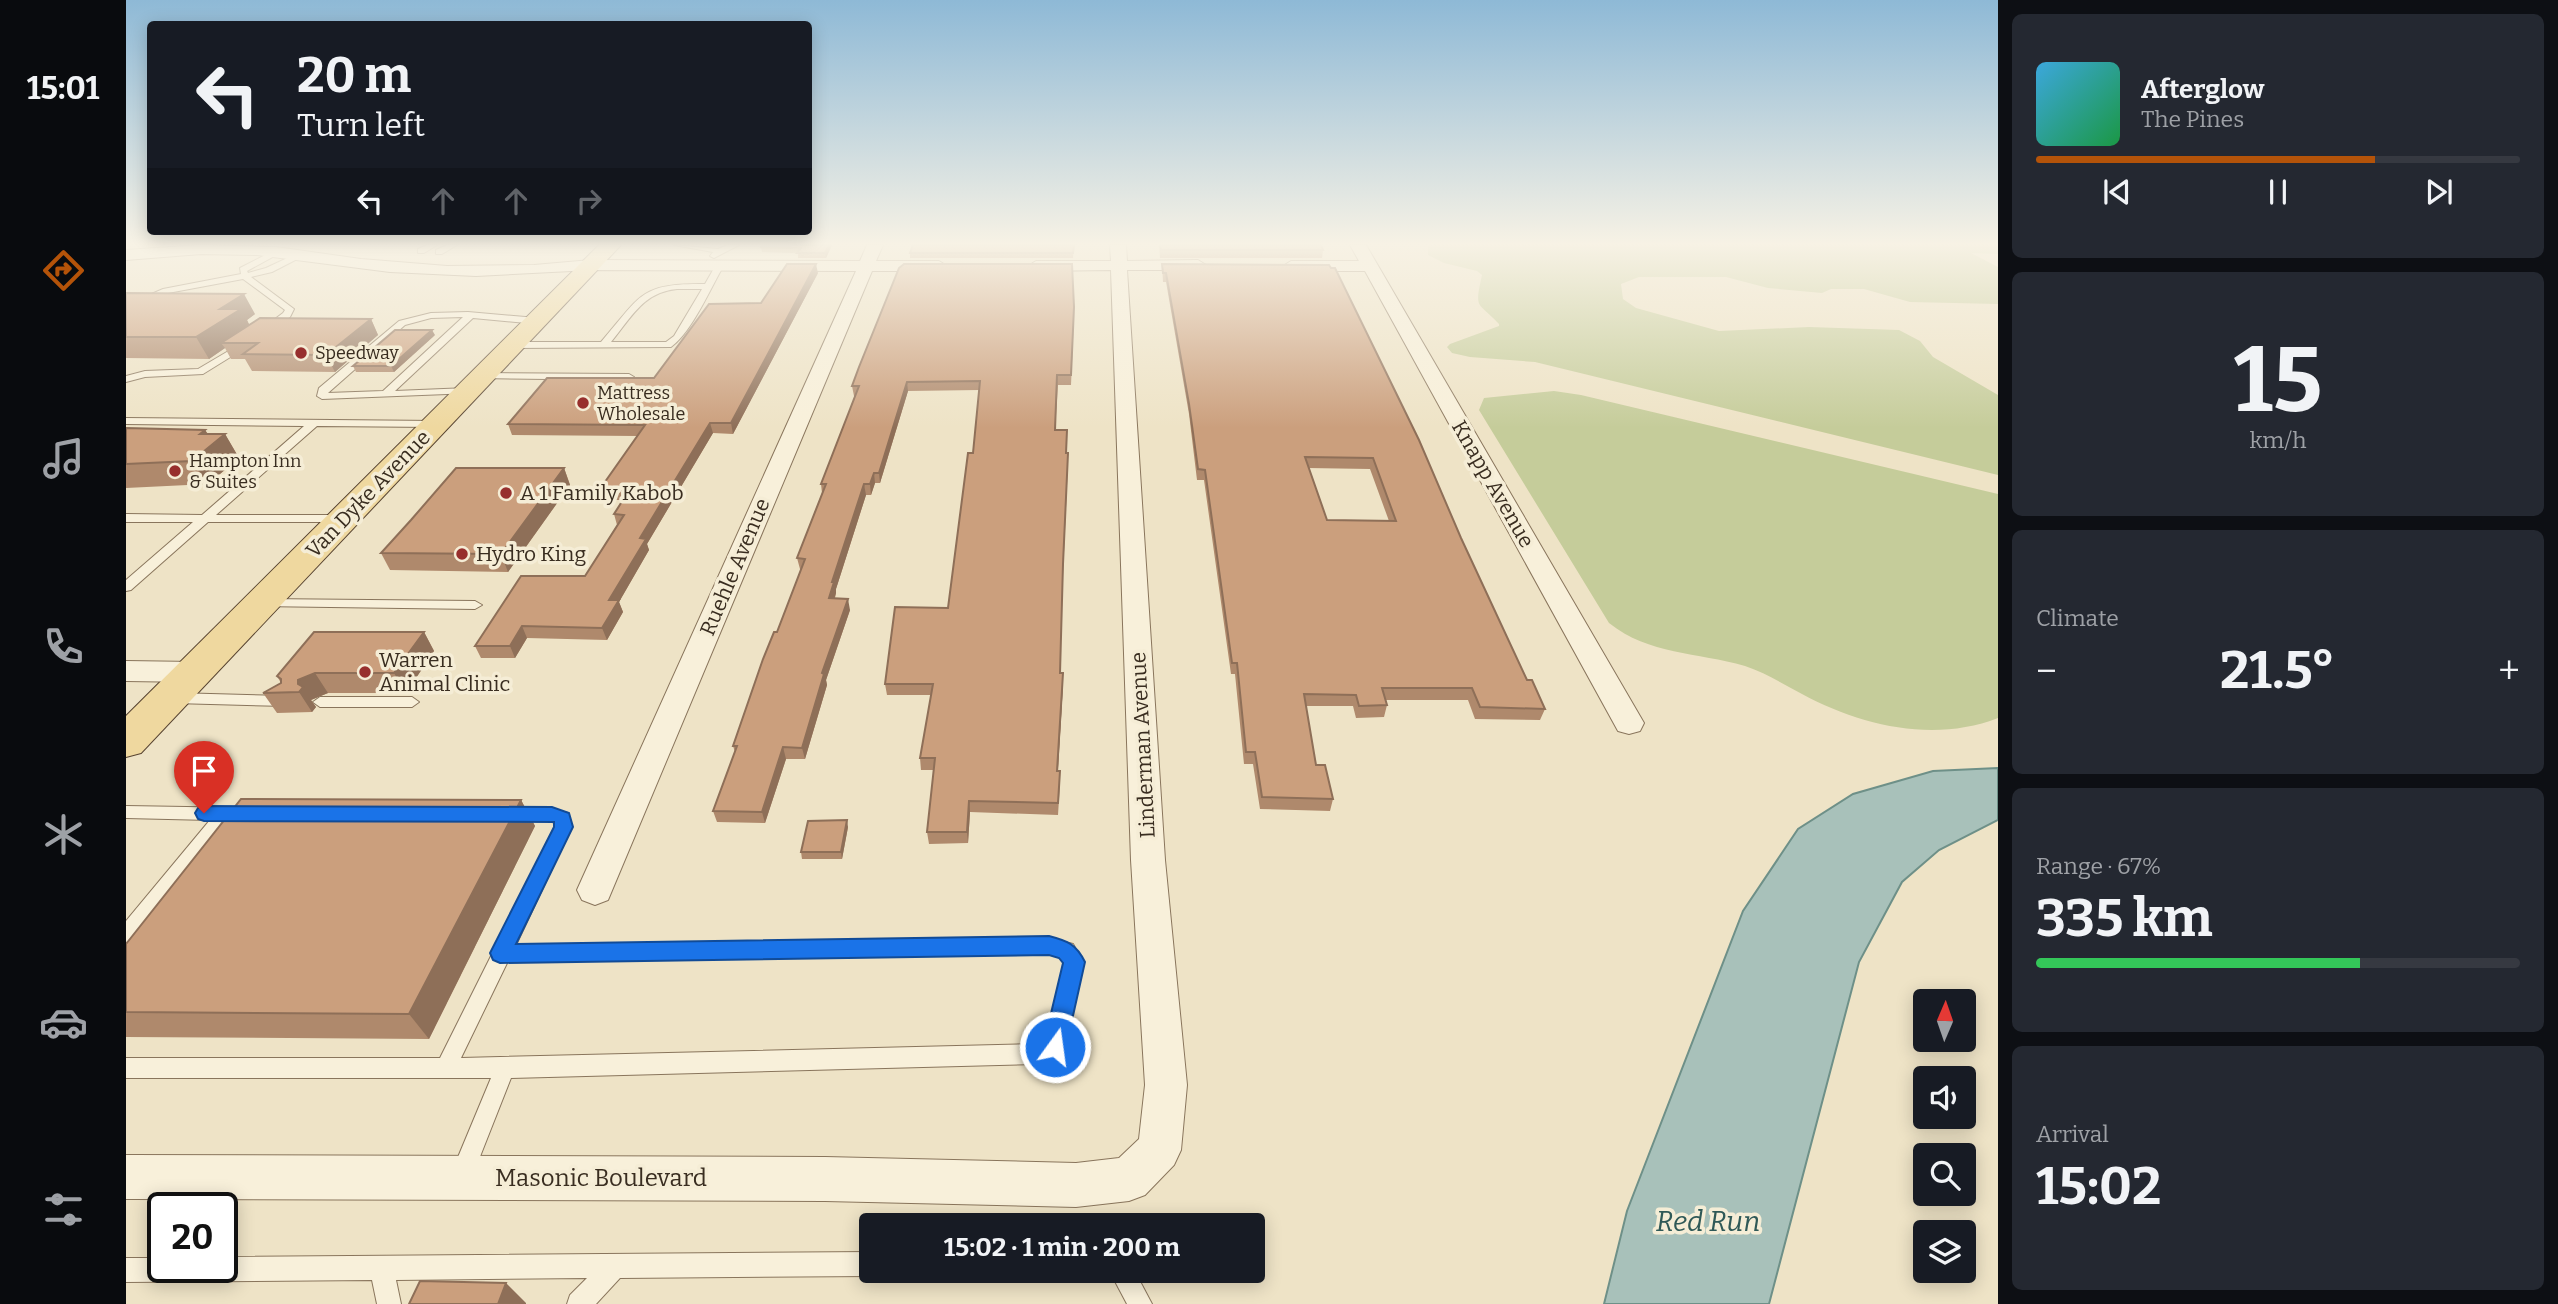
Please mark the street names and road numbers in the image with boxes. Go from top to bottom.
street label: Knapp Avenue [1446,416,1540,552]
street label: Van Dyke Avenue [300,424,436,564]
street label: Ruehle Avenue [694,494,776,640]
street label: Linderman Avenue [1125,651,1161,839]
street label: Masonic Boulevard [495,1164,707,1192]

